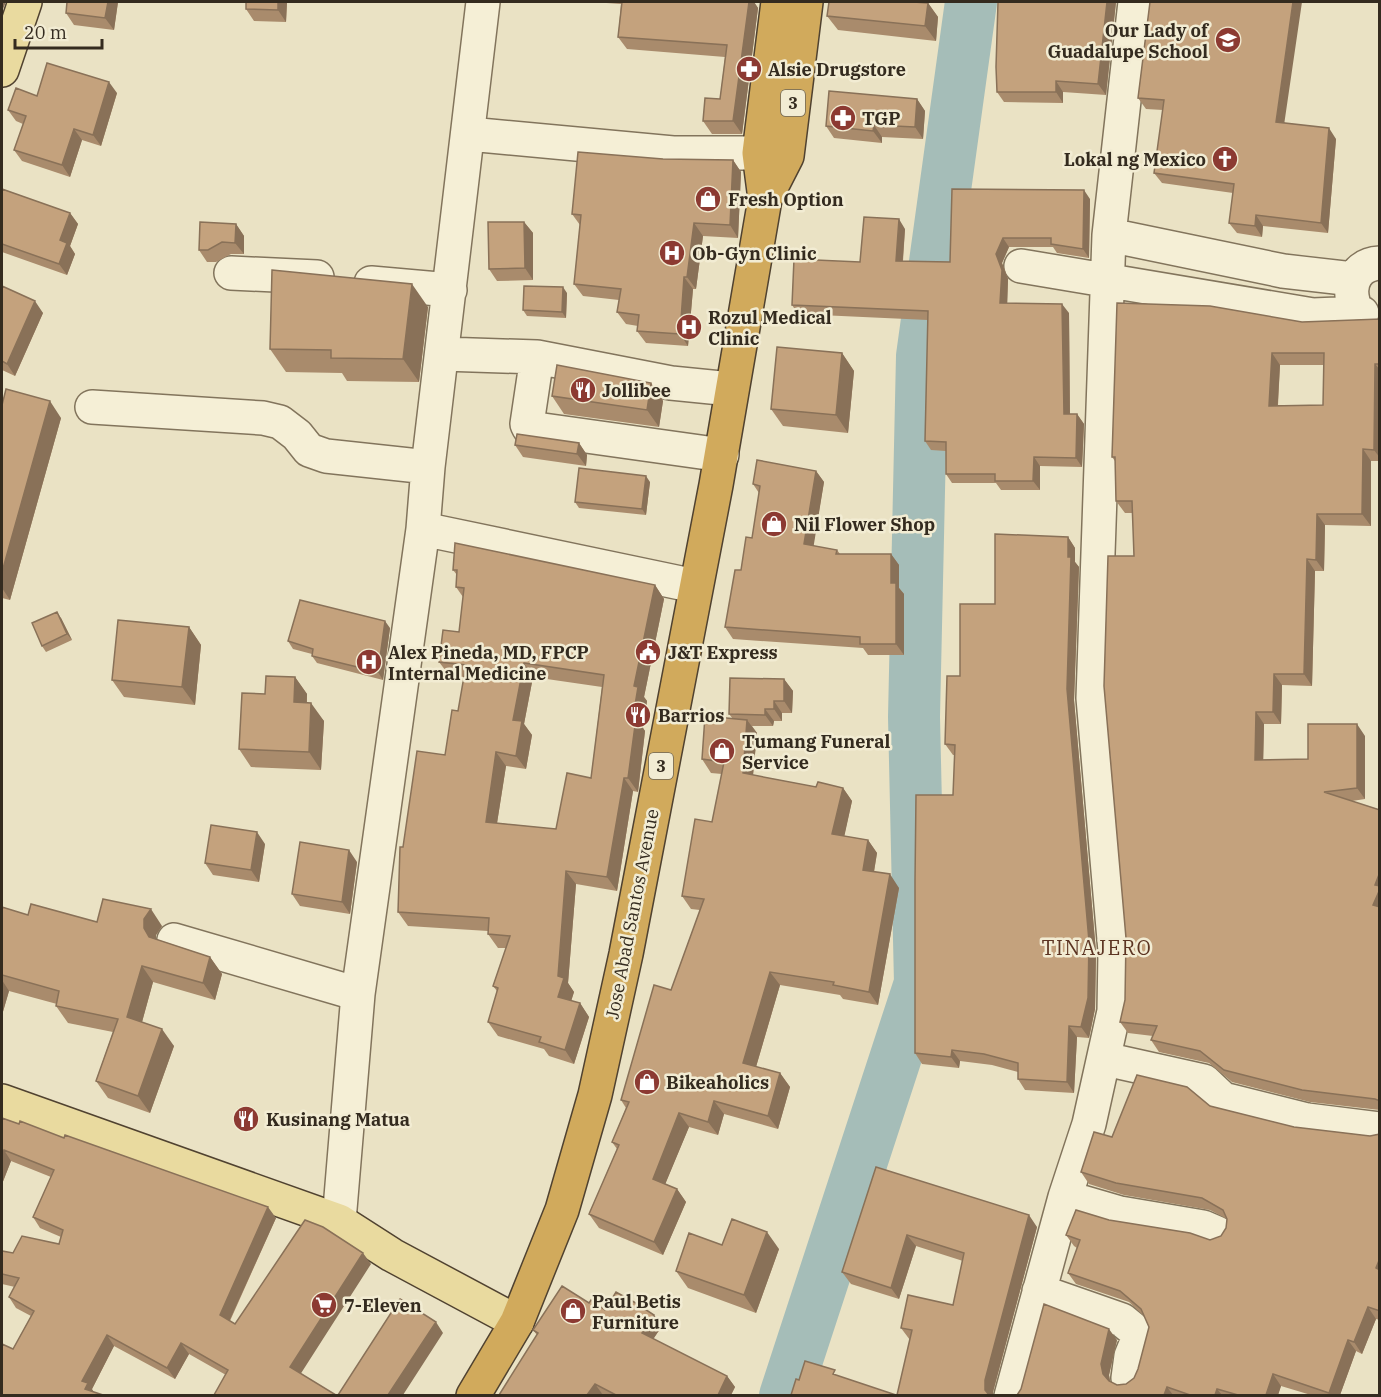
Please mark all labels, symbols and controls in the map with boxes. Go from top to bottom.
scale bar [15,12,102,50]
place label: Our Lady of Guadalupe School [1047,19,1210,63]
text: 20 m [24,21,67,44]
school or university icon: Our Lady of Guadalupe School [1213,25,1243,55]
pharmacy icon: Alsie Drugstore [734,54,764,84]
place label: Alsie Drugstore [768,58,906,81]
road number: 3 [781,90,805,116]
pharmacy icon: TGP [828,103,858,133]
place label: TGP [862,107,901,130]
church icon: Lokal ng Mexico [1210,144,1240,174]
place label: Lokal ng Mexico [1064,148,1206,171]
shop icon: Fresh Option [693,184,723,214]
place label: Fresh Option [728,188,844,211]
hospital icon: Ob-Gyn Clinic [657,238,687,268]
place label: Ob-Gyn Clinic [692,242,817,265]
place label: Rozul Medical Clinic [708,306,832,350]
hospital icon: Rozul Medical Clinic [674,312,704,342]
restaurant icon: Jollibee [568,375,598,405]
place label: Jollibee [602,379,671,402]
shop icon: Nil Flower Shop [759,509,789,539]
place label: Nil Flower Shop [794,513,935,536]
public building icon: J&T Express [633,637,663,667]
place label: Alex Pineda, MD, FPCP Internal Medicine [388,641,589,685]
place label: J&T Express [668,641,778,664]
hospital icon: Alex Pineda, MD, FPCP Internal Medicine [354,647,384,677]
restaurant icon: Barrios [623,700,653,730]
place label: Barrios [658,704,724,727]
place label: Tumang Funeral Service [742,730,890,774]
shop icon: Tumang Funeral Service [707,736,737,766]
road number: 3 [649,753,673,779]
street label: Jose Abad Santos Avenue [600,807,664,1021]
district label: TINAJERO [1042,934,1152,961]
shop icon: Bikeaholics [632,1067,662,1097]
place label: Bikeaholics [666,1071,769,1094]
restaurant icon: Kusinang Matua [231,1104,261,1134]
place label: Kusinang Matua [266,1108,410,1131]
supermarket icon: 7-Eleven [309,1290,339,1320]
place label: Paul Betis Furniture [592,1290,681,1334]
place label: 7-Eleven [344,1294,422,1317]
shop icon: Paul Betis Furniture [558,1296,588,1326]

